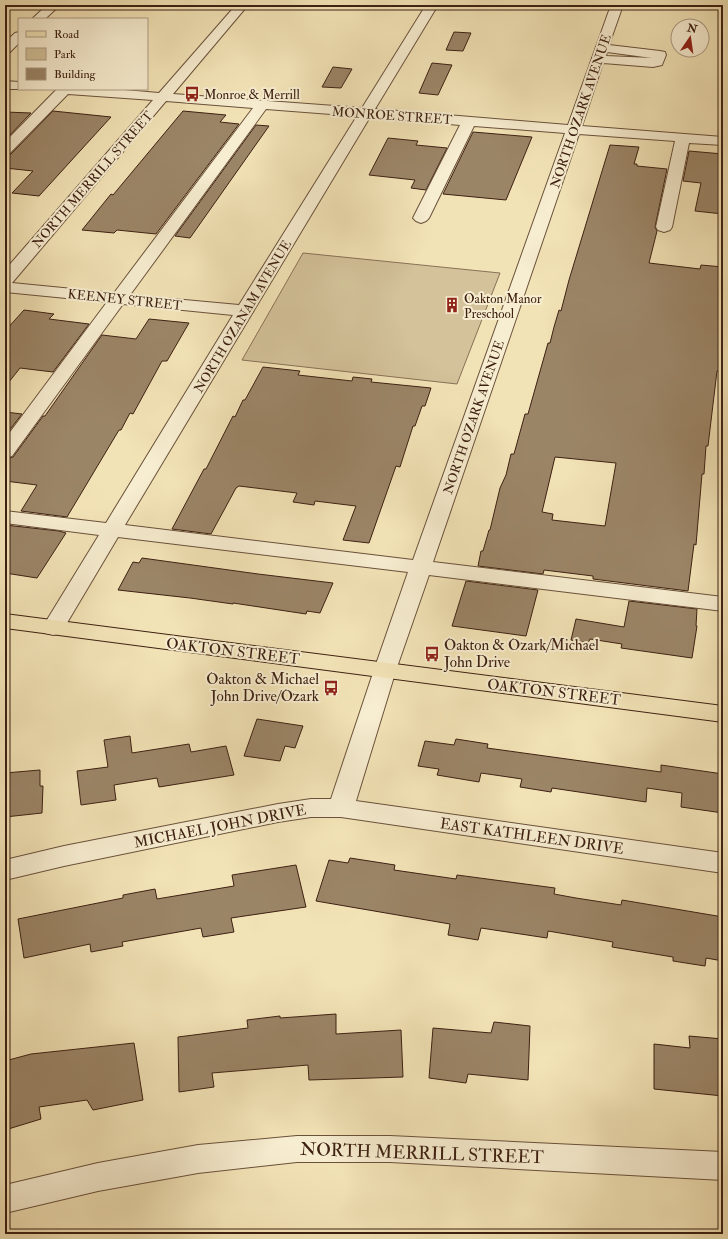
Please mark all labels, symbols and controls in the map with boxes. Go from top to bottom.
legend [18,18,148,90]
north arrow [670,18,710,58]
text: N [685,21,700,36]
text: Road [54,27,79,42]
street label: NORTH OZARK AVENUE [547,32,615,190]
text: Park [54,47,76,62]
text: Building [54,67,97,82]
bus stop icon: Monroe & Merrill [183,85,201,103]
place label: Monroe & Merrill [204,87,300,103]
street label: MONROE STREET [331,104,453,128]
street label: NORTH MERRILL STREET [29,108,157,251]
street label: NORTH OZANAM AVENUE [191,237,295,396]
street label: KEENEY STREET [67,286,183,314]
place label: Oakton Manor Preschool [464,291,542,322]
building icon: Oakton Manor Preschool [443,296,461,314]
street label: NORTH OZARK AVENUE [440,338,508,496]
street label: OAKTON STREET [165,634,301,669]
place label: Oakton & Ozark/Michael John Drive [443,636,599,673]
bus stop icon: Oakton & Ozark/Michael John Drive [423,645,441,663]
place label: Oakton & Michael John Drive/Ozark [206,670,319,707]
street label: OAKTON STREET [486,675,622,710]
bus stop icon: Oakton & Michael John Drive/Ozark [322,679,340,697]
street label: MICHAEL JOHN DRIVE [132,800,308,854]
street label: EAST KATHLEEN DRIVE [439,814,625,859]
street label: NORTH MERRILL STREET [300,1138,545,1169]

